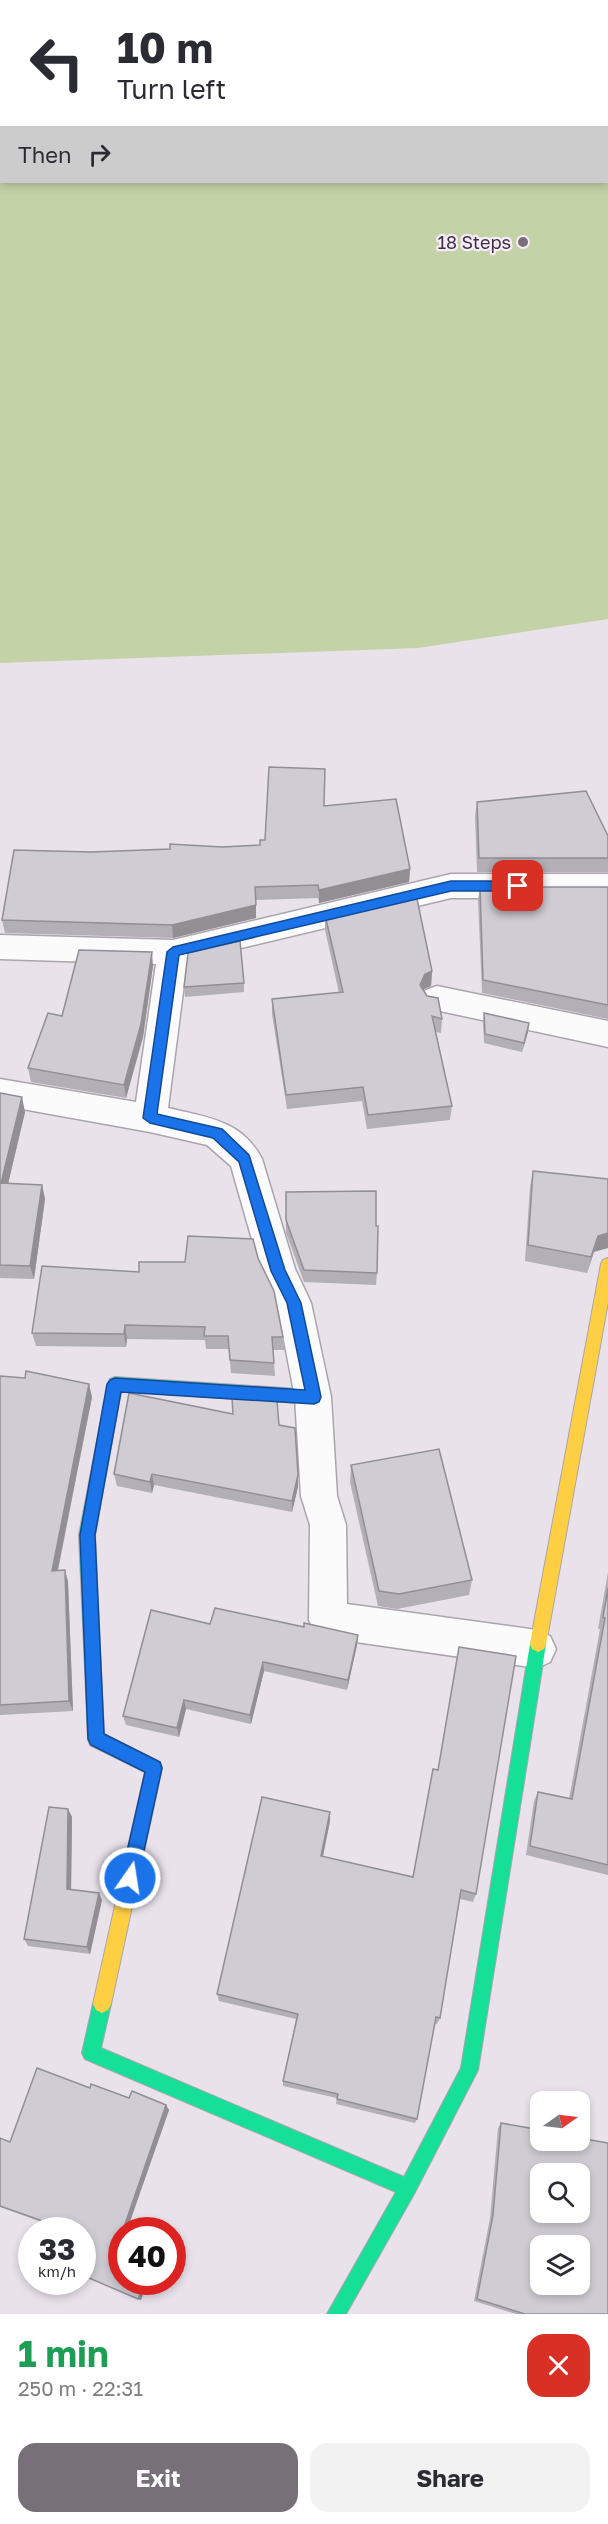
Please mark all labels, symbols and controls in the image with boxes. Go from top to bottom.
text: 10 m [117,22,213,72]
icon: left [18,24,96,102]
text: Turn left [117,73,226,105]
icon: right [83,138,116,171]
text: Then [18,141,71,168]
place label: 18 Steps [437,231,511,253]
marker: 18 Steps [516,235,530,249]
pin [492,860,543,911]
icon: arrive [501,869,534,902]
position arrow [98,1846,162,1910]
north arrow [530,2091,590,2151]
map controls [530,2091,590,2295]
button: search [530,2163,590,2223]
speed limit sign: 40 [108,2217,186,2295]
text: 33 [39,2231,75,2267]
button: layers [530,2235,590,2295]
text: km/h [38,2262,76,2280]
text: 1 min [18,2332,109,2375]
button: close [527,2334,590,2397]
text: 250 m · 22:31 [18,2376,143,2400]
button: Exit [18,2443,298,2512]
button: Share [310,2443,590,2512]

